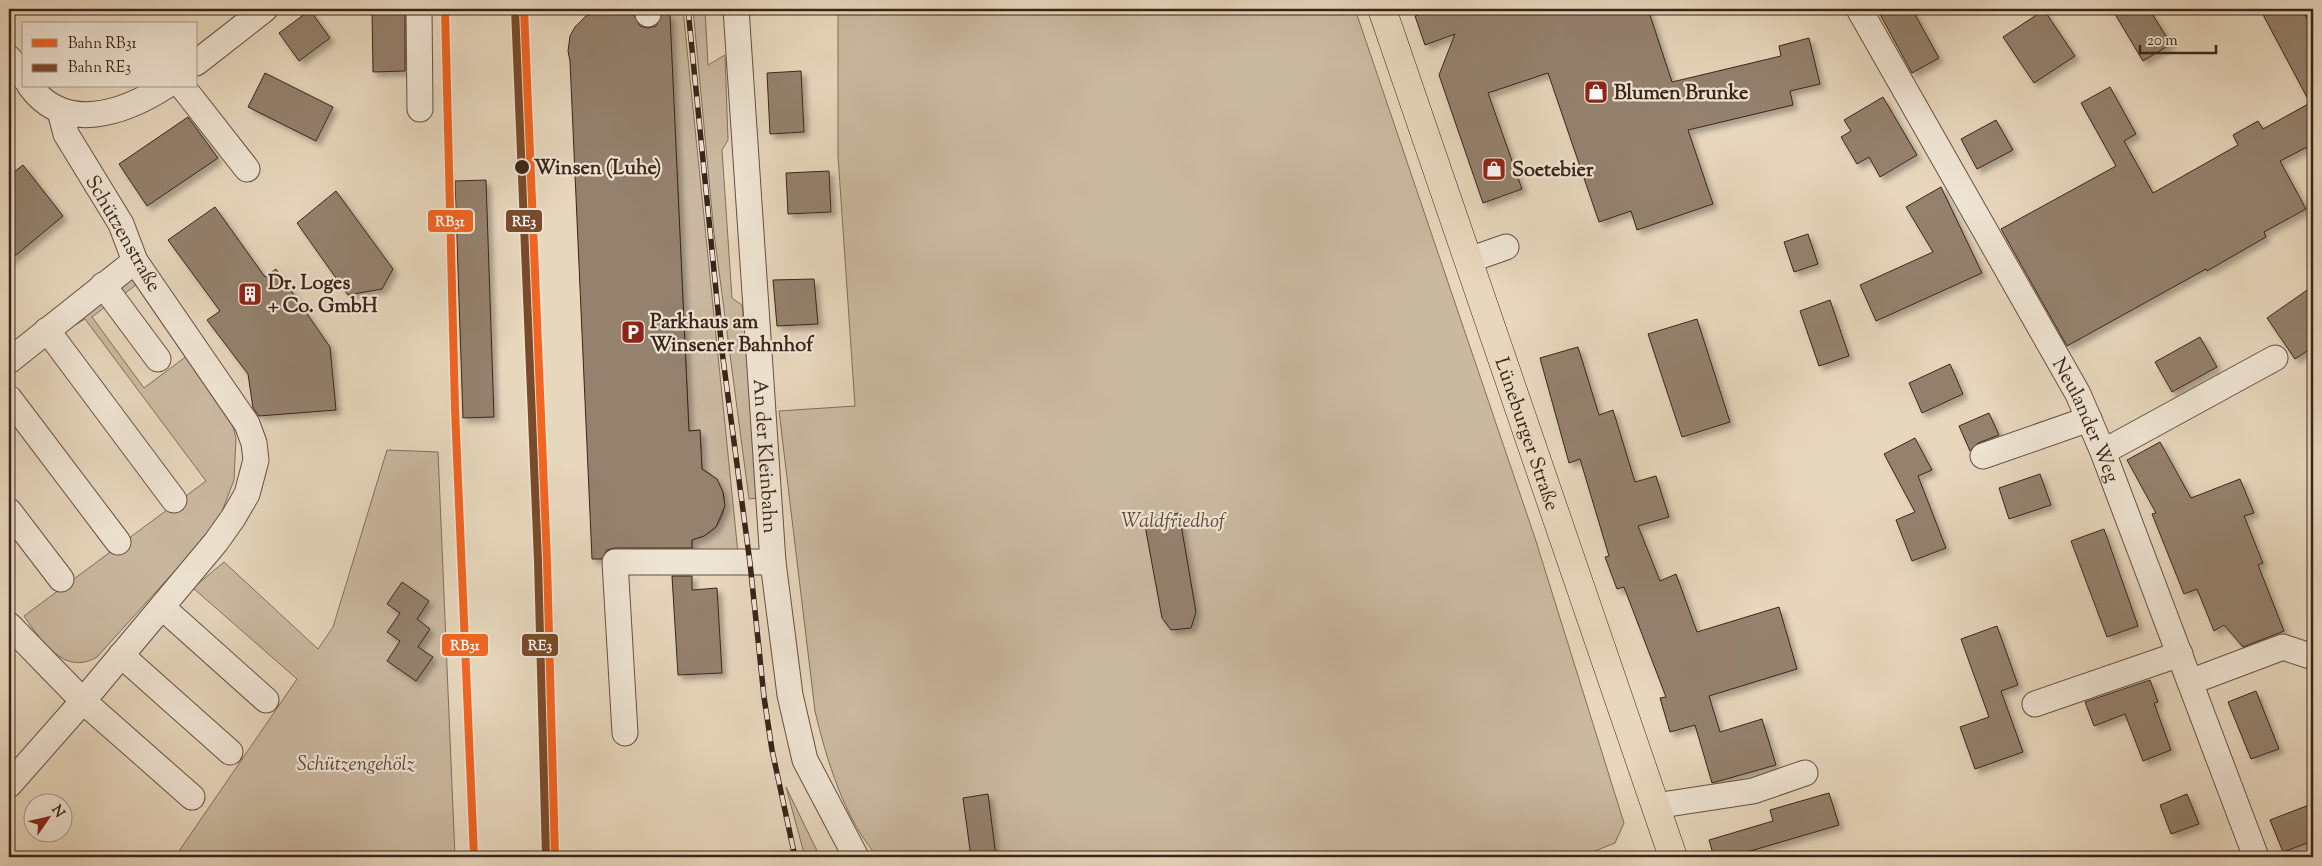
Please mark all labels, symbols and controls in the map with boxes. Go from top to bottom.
legend [22,22,198,88]
scale bar [2140,22,2216,54]
text: 20 m [2147,31,2178,52]
text: Bahn RB31 [68,34,137,55]
text: Bahn RE3 [68,58,131,79]
shop icon: Blumen Brunke [1583,79,1609,105]
place label: Blumen Brunke [1614,80,1748,109]
place label: Winsen (Luhe) [534,155,661,184]
shop icon: Soetebier [1481,156,1507,182]
place label: Soetebier [1512,157,1594,186]
marker: Winsen (Luhe) [513,158,531,176]
street label: Schützenstraße [77,170,167,298]
line badge: RB31 [427,209,474,233]
line badge: RE3 [505,209,543,233]
text: RB31 [435,213,465,233]
text: RE3 [512,213,536,233]
place label: Dr. Loges + Co. GmbH [268,270,378,322]
building icon: Dr. Loges + Co. GmbH [237,281,263,307]
place label: Parkhaus am Winsener Bahnhof [650,309,815,361]
parking icon: Parkhaus am Winsener Bahnhof [620,319,646,345]
street label: Neulander Weg [2043,353,2125,487]
street label: Lüneburger Straße [1486,354,1565,515]
street label: An der Kleinbahn [744,378,783,535]
park label: Waldfriedhof [1121,508,1227,537]
line badge: RB31 [441,633,489,657]
line badge: RE3 [521,633,559,657]
text: RB31 [450,637,480,657]
text: RE3 [528,637,552,657]
park label: Schützengehölz [297,751,415,780]
north arrow [22,794,72,844]
text: N [46,802,69,822]

